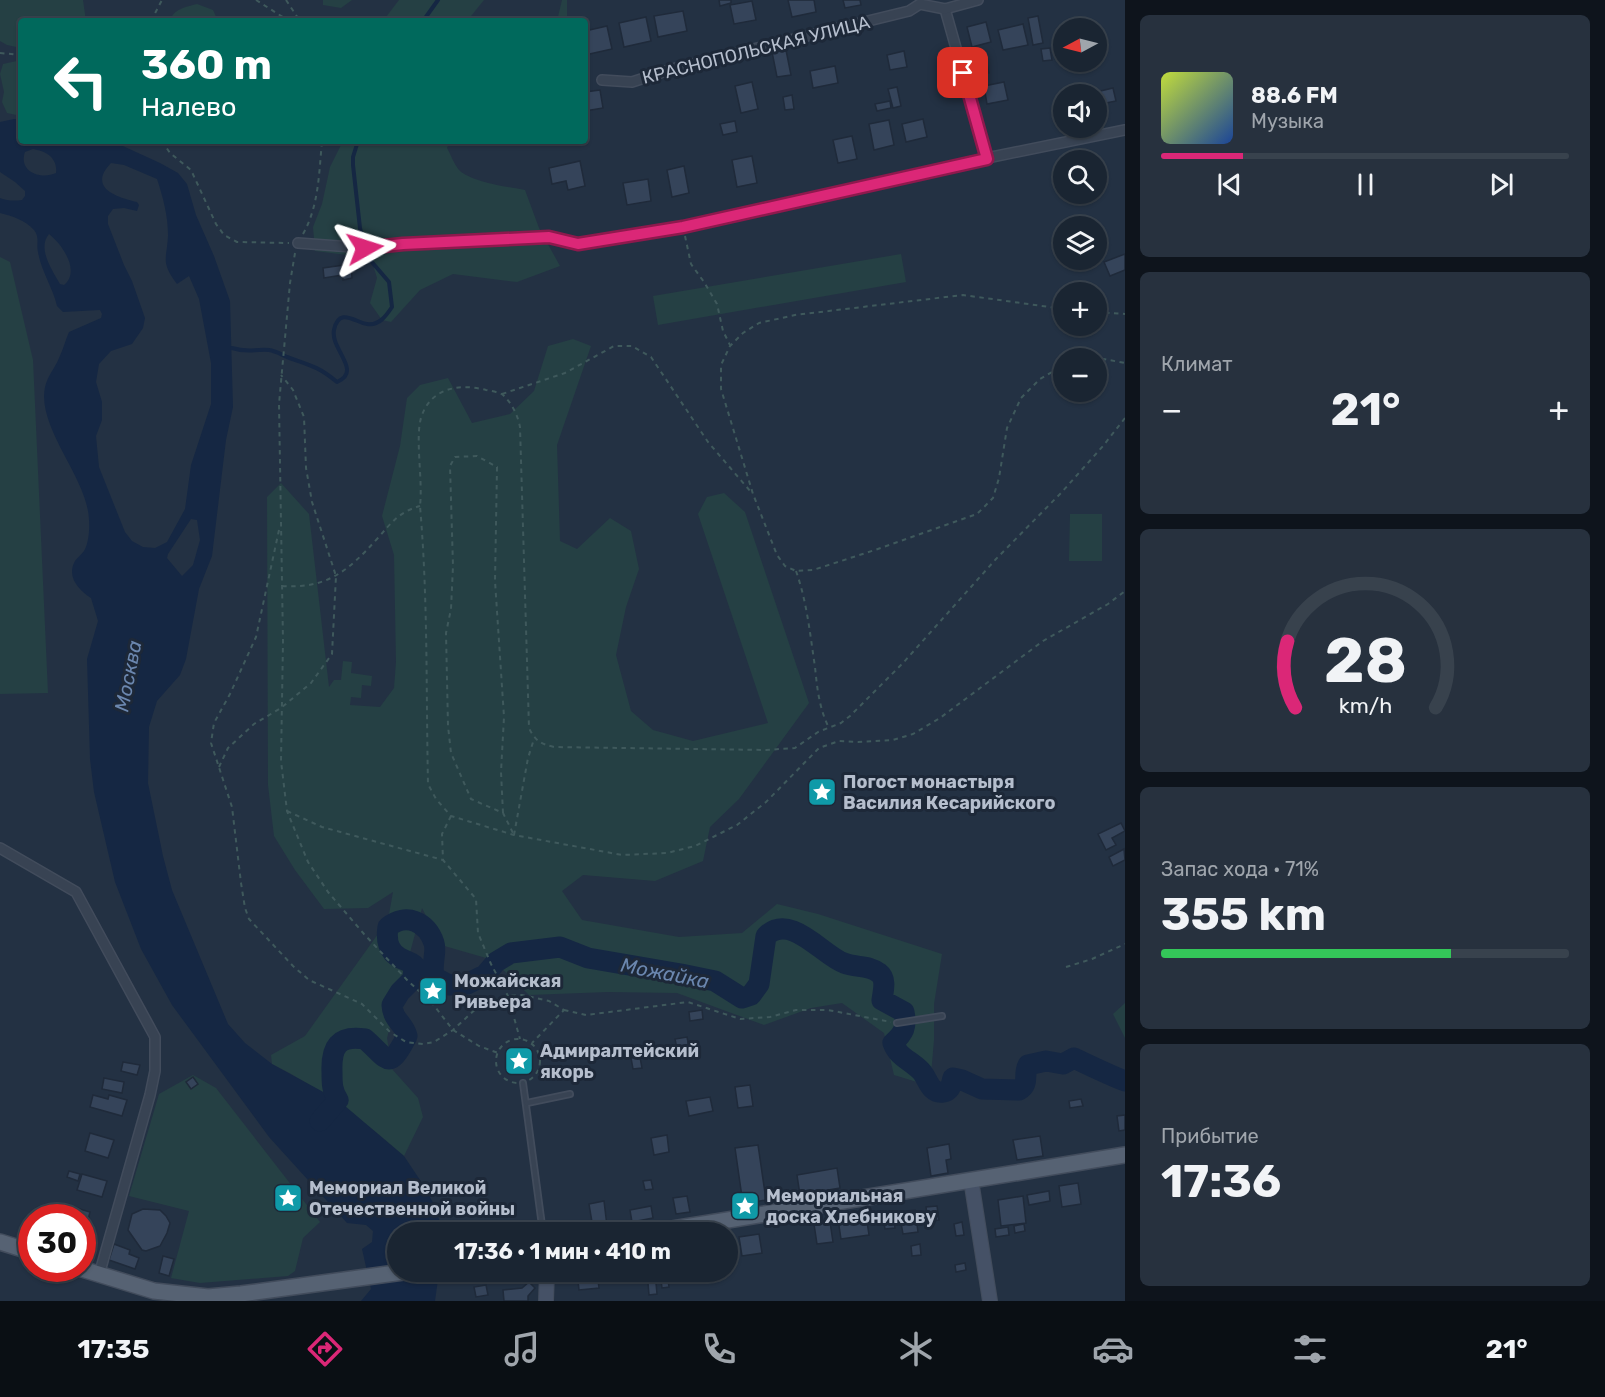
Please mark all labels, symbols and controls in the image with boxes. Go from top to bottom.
street label: КРАСНОПОЛЬСКАЯ УЛИЦА [640,11,872,89]
north arrow [1053,18,1107,72]
map controls [1053,18,1107,402]
text: 360 m [141,40,272,90]
icon: left [42,42,120,120]
pin [937,47,988,98]
icon: arrive [946,56,979,89]
text: 88.6 FM [1251,82,1338,109]
button: sound [1053,84,1107,138]
text: Налево [141,91,237,123]
text: Музыка [1251,109,1324,133]
button: search [1053,150,1107,204]
icon: previous [1213,168,1246,201]
icon: pause [1349,168,1382,201]
icon: next [1485,168,1518,201]
position arrow [333,216,397,280]
button: layers [1053,216,1107,270]
button: + [1053,282,1107,336]
button: − [1053,348,1107,402]
text: Климат [1161,352,1233,376]
text: 21° [1330,383,1401,436]
text: − [1161,390,1182,429]
text: + [1548,390,1569,429]
text: 28 [1324,624,1406,698]
water label: Москва [109,638,147,714]
text: km/h [1338,693,1392,718]
place label: Погост монастыря Василия Кесарийского [843,771,1055,814]
place icon: Погост монастыря Василия Кесарийского [806,776,838,808]
text: Запас хода · 71% [1161,857,1319,881]
text: 355 km [1161,888,1326,941]
water label: Можайка [619,953,711,993]
place label: Можайская Ривьера [454,970,561,1013]
place icon: Можайская Ривьера [417,975,449,1007]
place label: Адмиралтейский якорь [540,1040,699,1083]
place icon: Адмиралтейский якорь [503,1045,535,1077]
text: Прибытие [1161,1124,1259,1148]
text: 17:36 [1161,1155,1281,1208]
place label: Мемориал Великой Отечественной войны [309,1177,515,1220]
place icon: Мемориал Великой Отечественной войны [272,1182,304,1214]
place label: Мемориальная доска Хлебникову [766,1185,937,1228]
place icon: Мемориальная доска Хлебникову [729,1190,761,1222]
speed limit sign: 30 [18,1204,96,1282]
text: 17:36 · 1 мин · 410 m [454,1238,671,1265]
icon: directions [304,1328,346,1370]
icon: music [501,1328,543,1370]
icon: phone [698,1328,740,1370]
icon: climate [895,1328,937,1370]
icon: car [1092,1328,1134,1370]
icon: filters [1289,1328,1331,1370]
text: 17:35 [77,1333,149,1365]
text: 21° [1485,1333,1528,1365]

